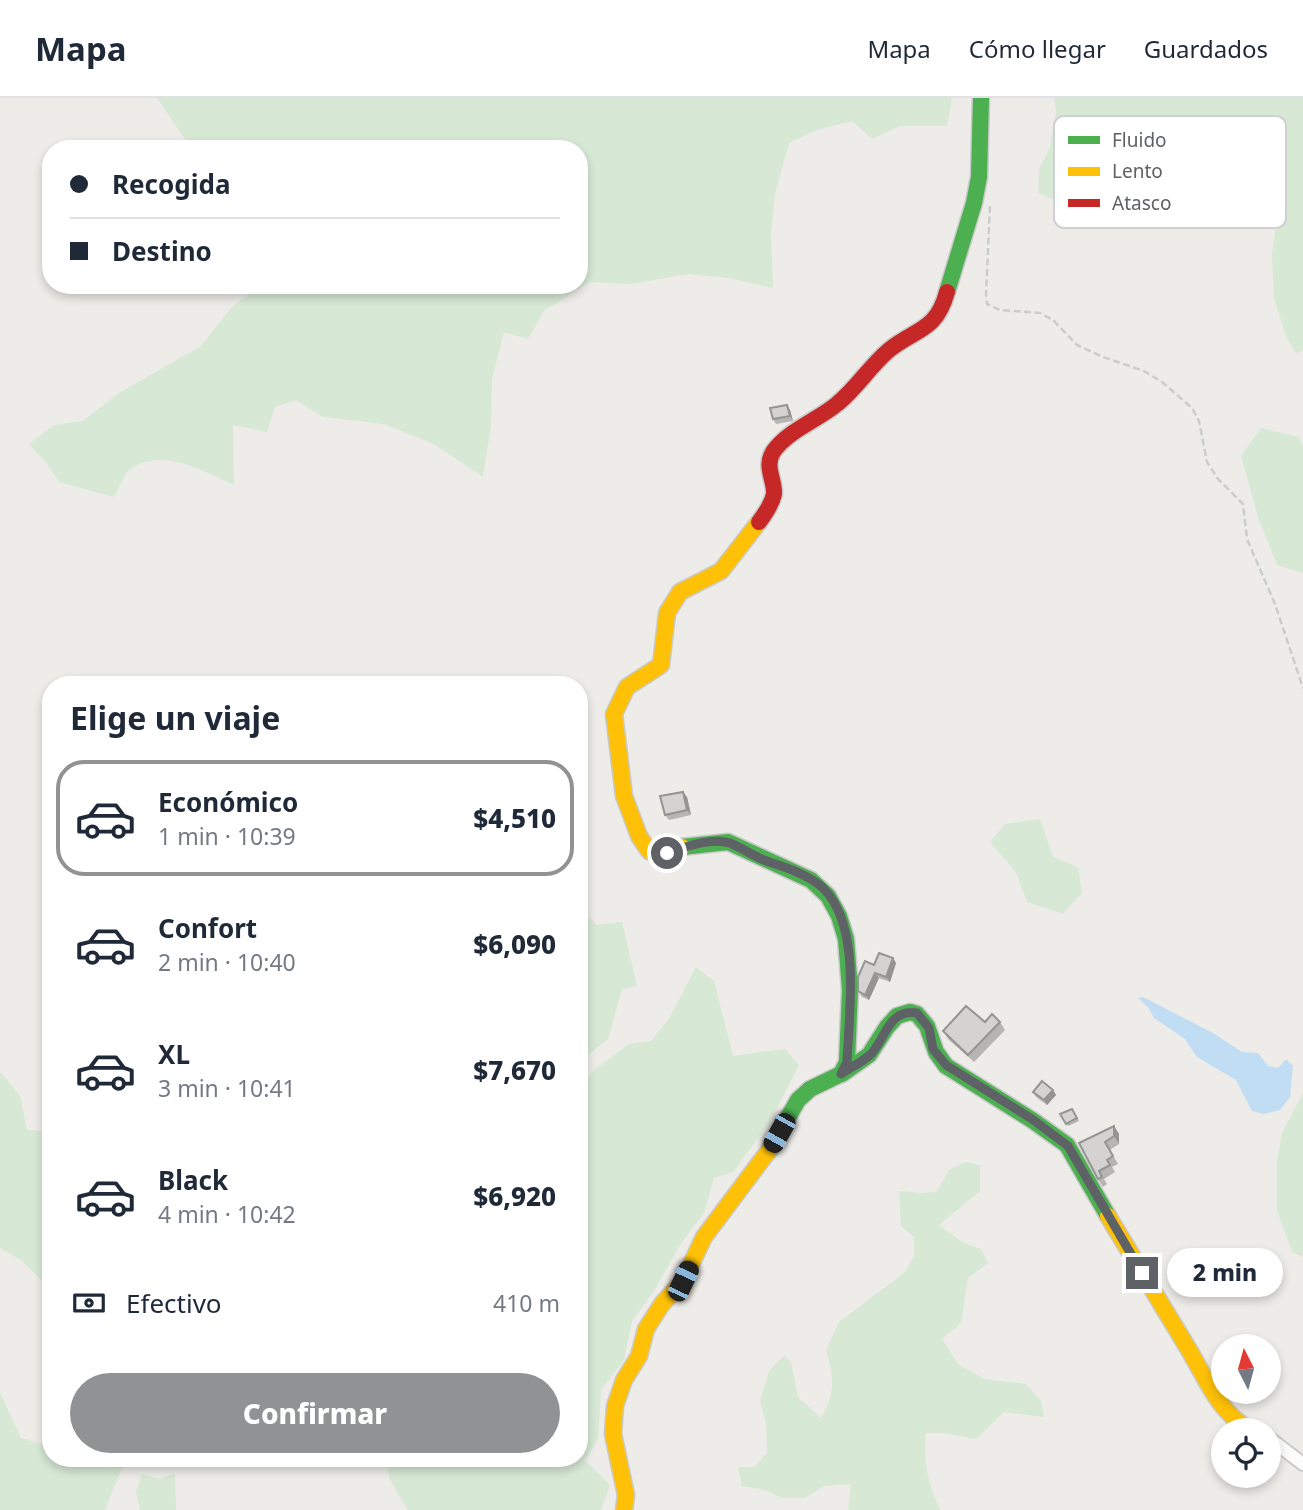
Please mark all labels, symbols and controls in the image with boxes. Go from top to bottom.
text: Mapa [35,26,127,71]
text: Mapa [867,32,931,65]
text: Cómo llegar [969,32,1106,65]
text: Guardados [1144,32,1268,65]
legend [1054,116,1286,228]
text: Fluido [1112,127,1167,153]
text: Lento [1112,158,1163,184]
text: Recogida [112,166,230,202]
text: Atasco [1112,190,1171,216]
text: Destino [112,233,212,269]
text: Elige un viaje [70,696,280,739]
text: Económico [158,784,298,820]
icon: car [74,787,137,850]
text: $4,510 [473,800,556,836]
text: 1 min · 10:39 [158,820,296,852]
route start [651,837,683,869]
text: Confort [158,910,257,946]
icon: car [74,913,137,976]
text: $6,090 [473,926,556,962]
text: 2 min · 10:40 [158,946,296,978]
text: XL [158,1036,190,1072]
icon: car [74,1039,137,1102]
text: $7,670 [473,1052,556,1088]
text: 3 min · 10:41 [158,1072,296,1104]
car [760,1110,799,1156]
text: Black [158,1162,228,1198]
icon: car [74,1165,137,1228]
text: $6,920 [473,1178,556,1214]
text: 4 min · 10:42 [158,1198,296,1230]
callout: 2 min [1166,1248,1282,1298]
text: 2 min [1193,1256,1257,1288]
route end [1126,1257,1158,1289]
car [665,1258,702,1304]
icon: cash [70,1284,108,1322]
text: Efectivo [126,1285,222,1321]
text: 410 m [493,1287,560,1319]
north arrow [1211,1334,1281,1404]
map controls [1211,1334,1281,1488]
button: Confirmar [70,1373,560,1453]
button: locate [1211,1418,1281,1488]

